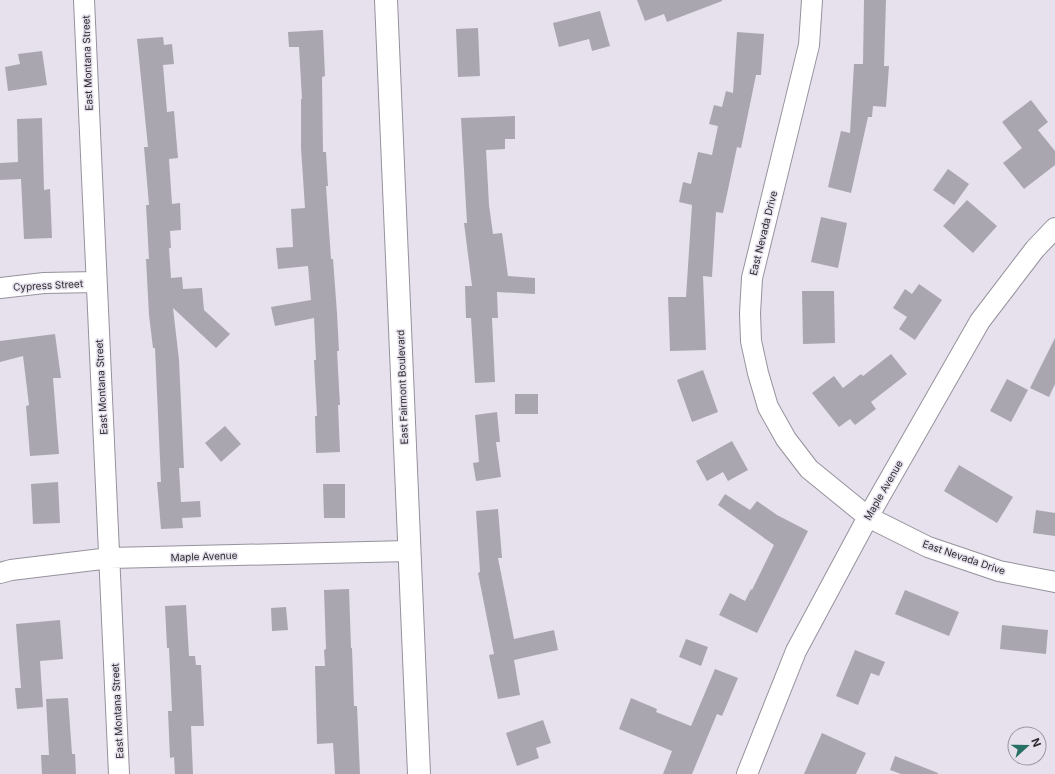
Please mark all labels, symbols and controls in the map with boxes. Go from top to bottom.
street label: East Montana Street [79,14,95,111]
street label: East Nevada Drive [747,189,779,277]
street label: Cypress Street [13,277,84,293]
street label: East Fairmont Boulevard [394,329,410,445]
street label: East Montana Street [92,338,109,435]
street label: Maple Avenue [861,458,905,522]
street label: East Nevada Drive [921,537,1007,577]
street label: Maple Avenue [170,549,238,563]
street label: East Montana Street [108,662,125,759]
north arrow [1007,726,1047,766]
text: N [1028,736,1044,749]

